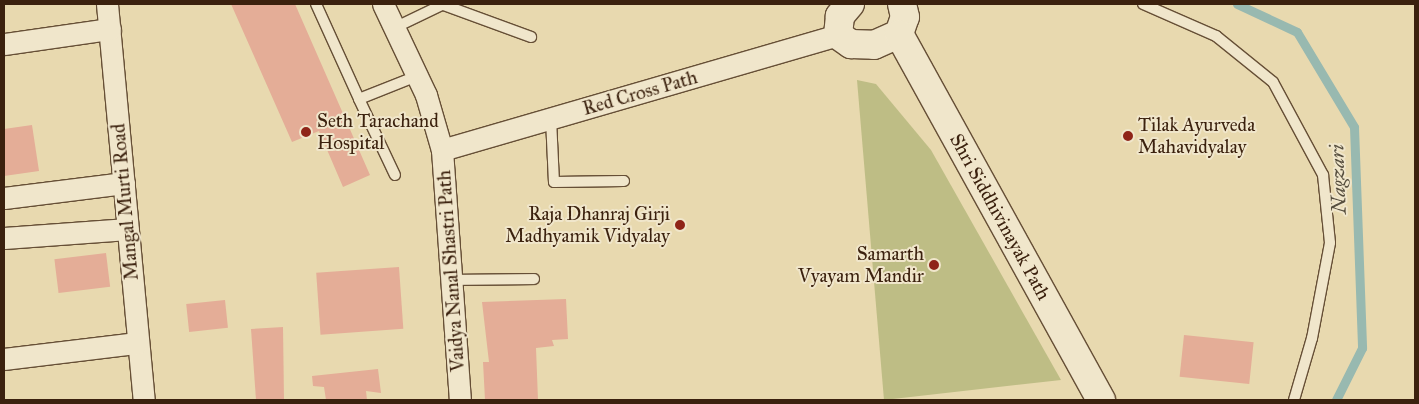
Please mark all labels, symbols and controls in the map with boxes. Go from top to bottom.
street label: Red Cross Path [580,66,700,120]
place label: Seth Tarachand Hospital [317,110,439,154]
place label: Tilak Ayurveda Mahavidyalay [1138,114,1255,158]
street label: Mangal Murti Road [107,123,143,281]
marker: Seth Tarachand Hospital [299,125,313,139]
street label: Shri Siddhivinayak Path [945,130,1055,304]
marker: Tilak Ayurveda Mahavidyalay [1122,130,1134,142]
water label: Nagzari [1325,144,1351,214]
street label: Vaidya Nanal Shastri Path [433,169,469,373]
place label: Raja Dhanraj Girji Madhyamik Vidyalay [505,203,670,247]
marker: Raja Dhanraj Girji Madhyamik Vidyalay [674,219,686,231]
place label: Samarth Vyayam Mandir [798,243,924,287]
marker: Samarth Vyayam Mandir [928,259,940,271]

